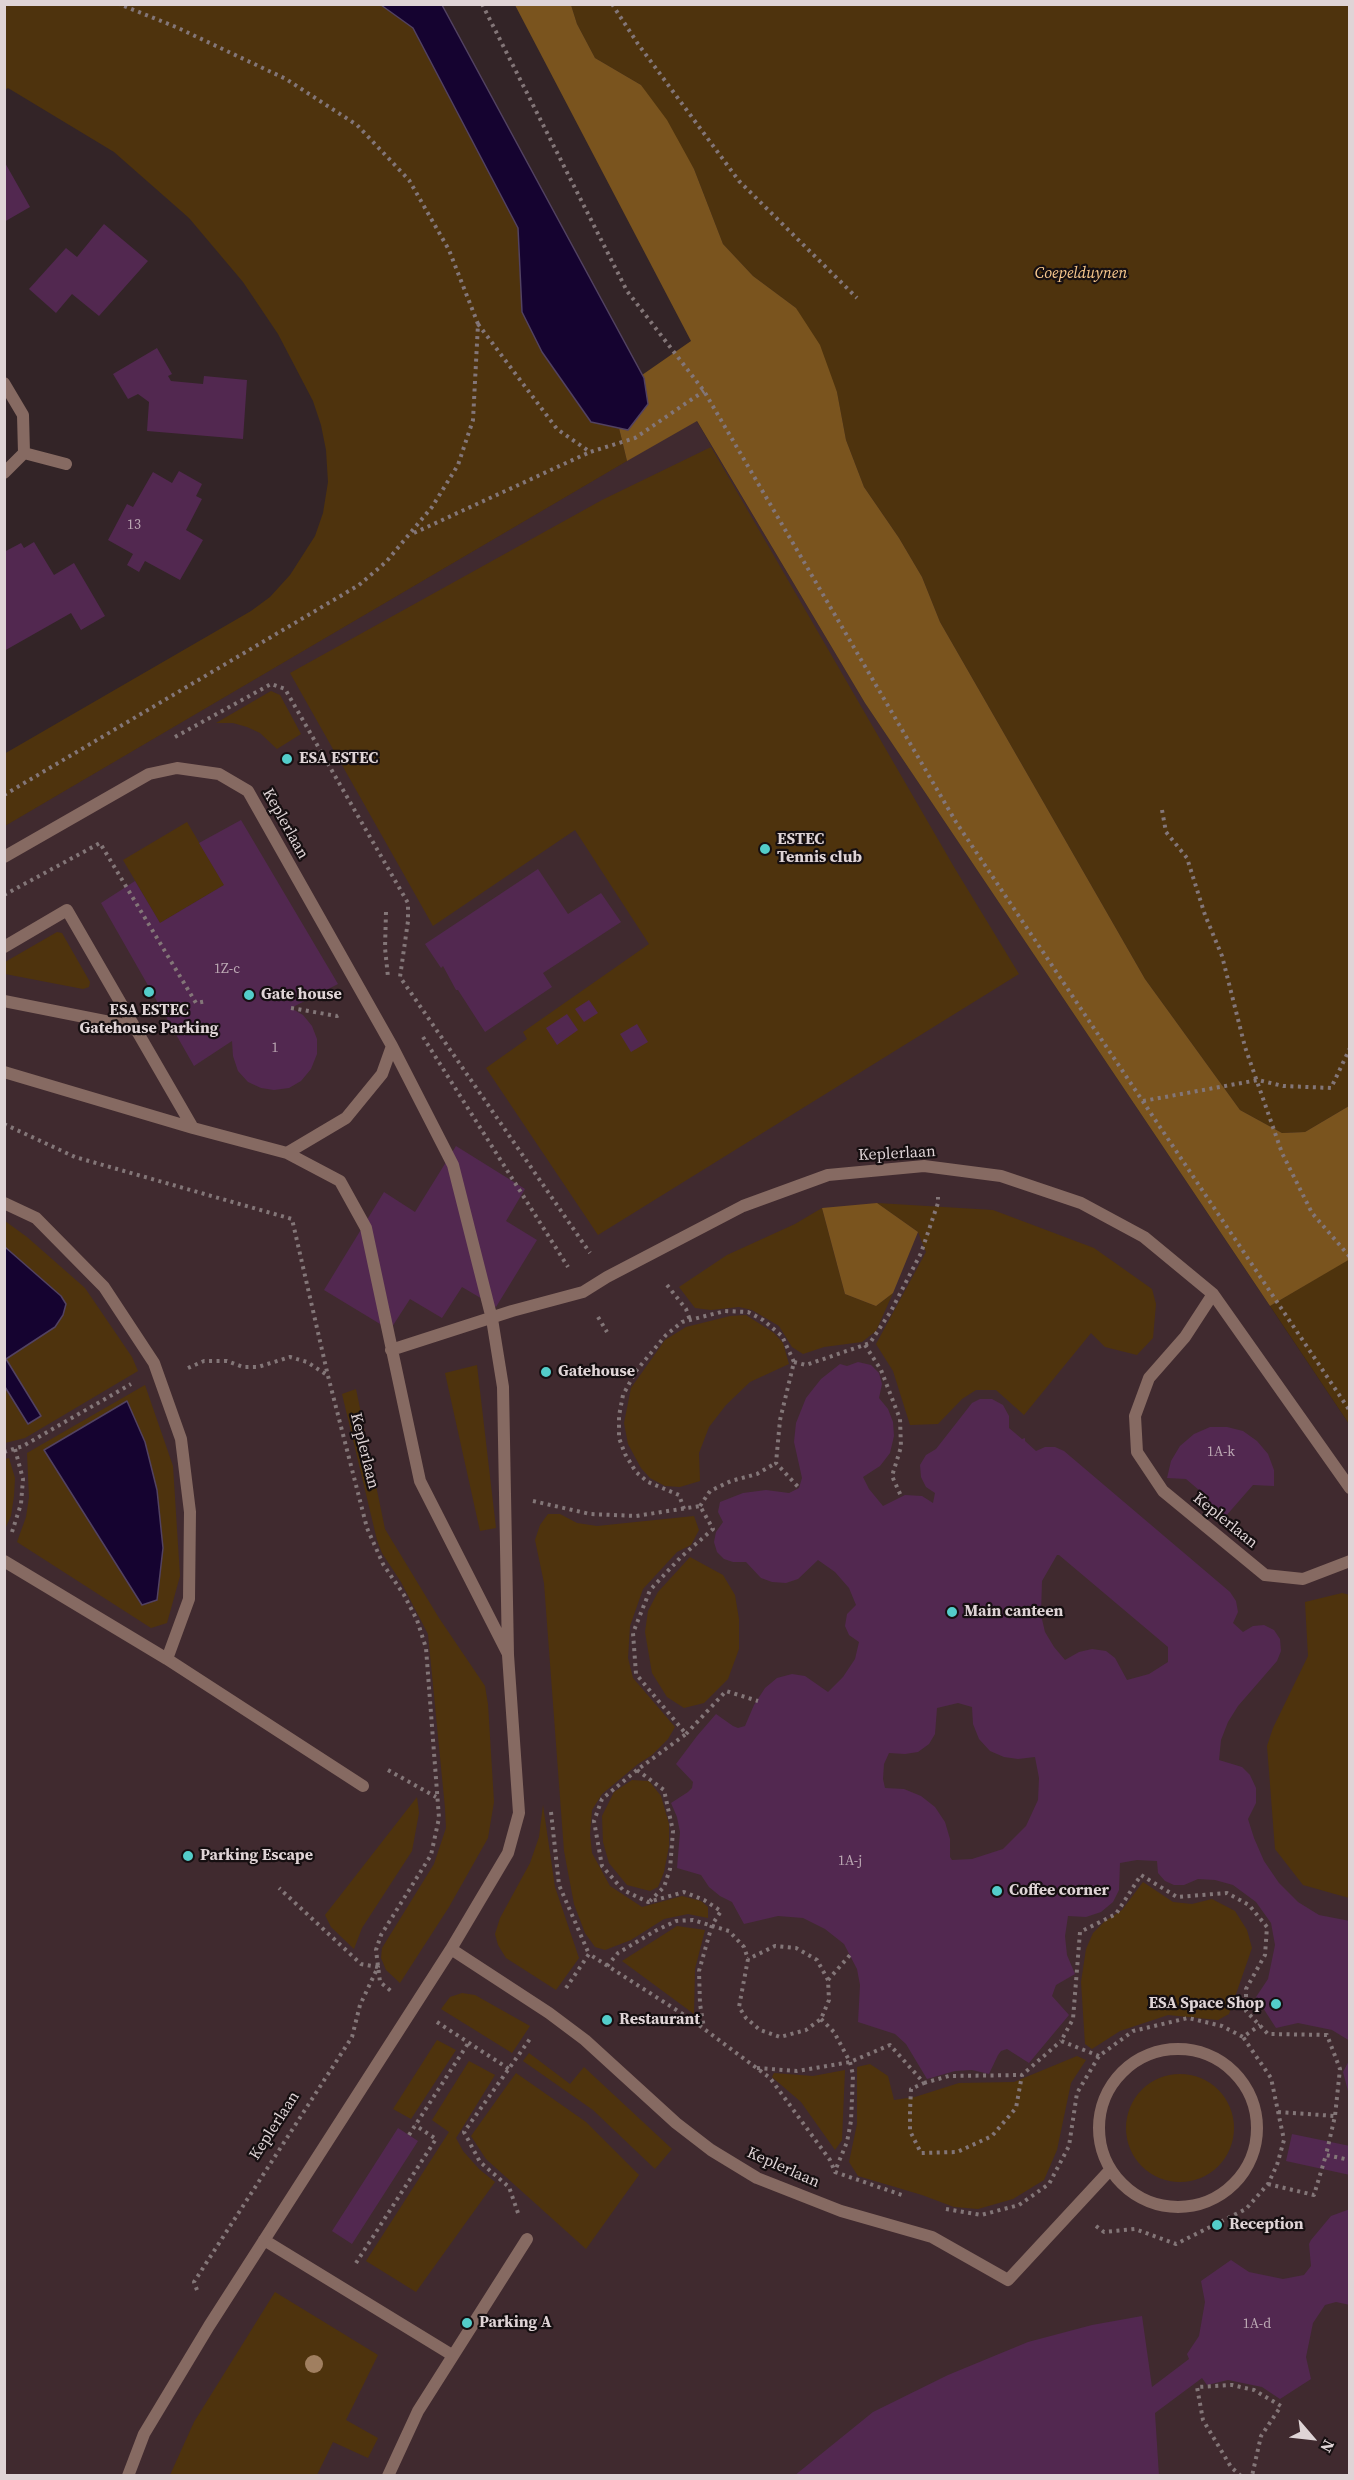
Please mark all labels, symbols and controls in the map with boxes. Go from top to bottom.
park label: Coepelduynen [1035,264,1127,284]
house number: 13 [127,517,141,533]
place label: ESA ESTEC [299,749,378,769]
marker: ESA ESTEC [280,752,294,766]
street label: Keplerlaan [258,785,312,863]
place label: ESTEC Tennis club [777,830,862,868]
marker: ESTEC Tennis club [758,842,772,856]
house number: 1Z-c [214,961,240,977]
marker: ESA ESTEC Gatehouse Parking [142,985,156,999]
place label: Gate house [261,985,342,1005]
marker: Gate house [242,988,256,1002]
place label: ESA ESTEC Gatehouse Parking [80,1001,218,1039]
house number: 1 [272,1040,278,1056]
street label: Keplerlaan [858,1142,936,1166]
place label: Gatehouse [558,1362,635,1382]
marker: Gatehouse [539,1365,553,1379]
street label: Keplerlaan [345,1411,383,1491]
house number: 1A-k [1207,1444,1235,1460]
street label: Keplerlaan [1189,1489,1261,1553]
place label: Main canteen [964,1602,1063,1622]
marker: Main canteen [945,1605,959,1619]
place label: Parking Escape [200,1846,313,1866]
marker: Parking Escape [181,1849,195,1863]
house number: 1A-j [838,1853,862,1869]
place label: Coffee corner [1009,1881,1109,1901]
marker: Coffee corner [990,1884,1004,1898]
place label: ESA Space Shop [1148,1994,1264,2014]
marker: ESA Space Shop [1269,1997,1283,2011]
place label: Restaurant [619,2010,700,2030]
marker: Restaurant [600,2013,614,2027]
street label: Keplerlaan [246,2088,304,2164]
street label: Keplerlaan [744,2143,822,2193]
place label: Reception [1229,2215,1304,2235]
marker: Reception [1210,2218,1224,2232]
place label: Parking A [479,2313,551,2333]
marker: Parking A [460,2316,474,2330]
house number: 1A-d [1243,2316,1271,2332]
north arrow [1282,2408,1342,2468]
text: N [1315,2436,1340,2457]

